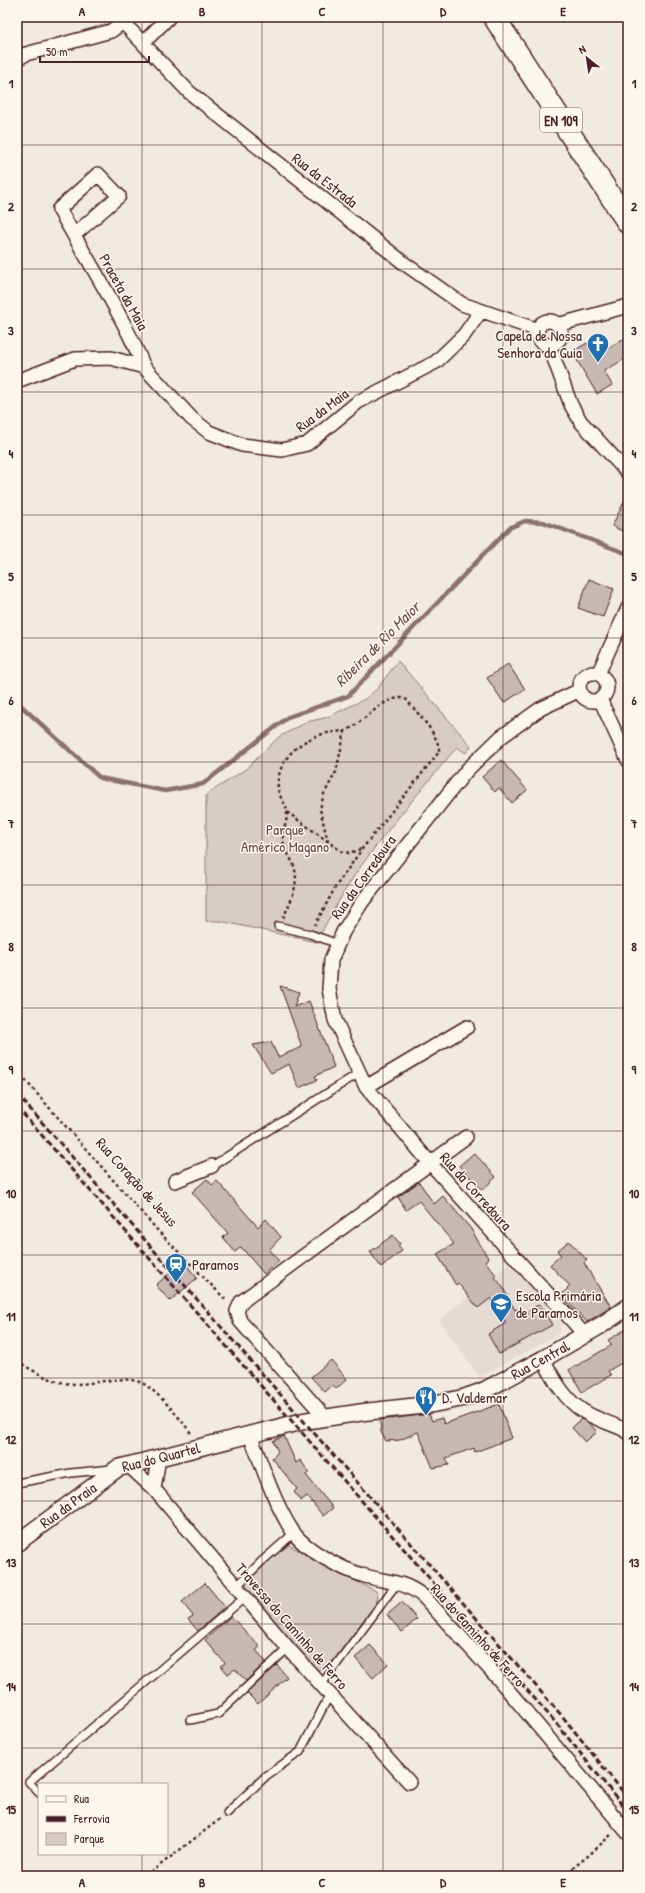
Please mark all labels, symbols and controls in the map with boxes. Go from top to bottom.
text: A [79,2,86,20]
text: B [199,2,206,20]
text: C [318,2,326,20]
text: D [440,2,447,20]
text: E [560,2,566,20]
scale bar [40,38,149,64]
north arrow [567,38,607,78]
text: N [576,42,588,57]
text: 50 m [46,43,67,60]
text: 1 [9,74,14,92]
text: 1 [632,74,637,92]
road number: EN 109 [540,108,582,132]
street label: Rua da Estrada [288,148,362,212]
text: 2 [8,197,15,215]
text: 2 [631,197,638,215]
street label: Praceta da Maia [94,250,154,334]
text: 3 [8,321,14,339]
text: 3 [631,321,637,339]
place label: Capela de Nossa Senhora da Guia [495,325,582,363]
church icon: Capela de Nossa Senhora da Guia [585,331,611,364]
street label: Rua da Maia [291,383,353,437]
text: 4 [9,444,14,462]
text: 4 [632,444,637,462]
text: 5 [8,567,14,585]
text: 5 [631,567,637,585]
water label: Ribeira de Rio Maior [329,595,426,692]
text: 6 [8,691,14,709]
text: 6 [631,691,637,709]
text: 7 [7,814,15,832]
text: 7 [630,814,638,832]
park label: Parque Américo Magano [241,819,329,857]
street label: Rua da Corredoura [326,831,401,923]
text: 8 [8,937,14,955]
text: 8 [631,937,637,955]
text: 9 [9,1060,14,1078]
text: 9 [632,1060,637,1078]
street label: Rua Coração de Jesus [91,1133,183,1231]
street label: Rua da Corredoura [435,1147,517,1235]
text: 10 [6,1184,16,1202]
text: 10 [629,1184,639,1202]
station icon: Paramos [163,1251,189,1284]
place label: Paramos [192,1254,239,1275]
place label: Escola Primária de Paramos [516,1285,601,1323]
school or university icon: Escola Primária de Paramos [488,1291,514,1324]
text: 11 [6,1307,16,1325]
text: 11 [629,1307,639,1325]
street label: Rua Central [507,1335,573,1385]
restaurant icon: D. Valdemar [413,1384,439,1417]
place label: D. Valdemar [442,1387,508,1408]
text: 12 [6,1430,17,1448]
text: 12 [629,1430,640,1448]
street label: Rua do Quartel [120,1437,202,1477]
street label: Rua da Praia [35,1477,101,1533]
text: 13 [6,1553,16,1571]
text: 13 [629,1553,639,1571]
street label: Travessa do Caminho de Ferro [231,1558,353,1694]
street label: Rua do Caminho de Ferro [426,1579,530,1691]
text: 14 [6,1677,16,1695]
text: 14 [629,1677,639,1695]
legend [38,1783,168,1855]
text: Rua [74,1790,89,1807]
text: 15 [6,1800,17,1818]
text: 15 [629,1800,640,1818]
text: Ferrovia [73,1810,110,1827]
text: Parque [74,1830,104,1847]
text: A [79,1873,86,1891]
text: B [199,1873,206,1891]
text: C [318,1873,326,1891]
text: D [440,1873,447,1891]
text: E [560,1873,566,1891]

